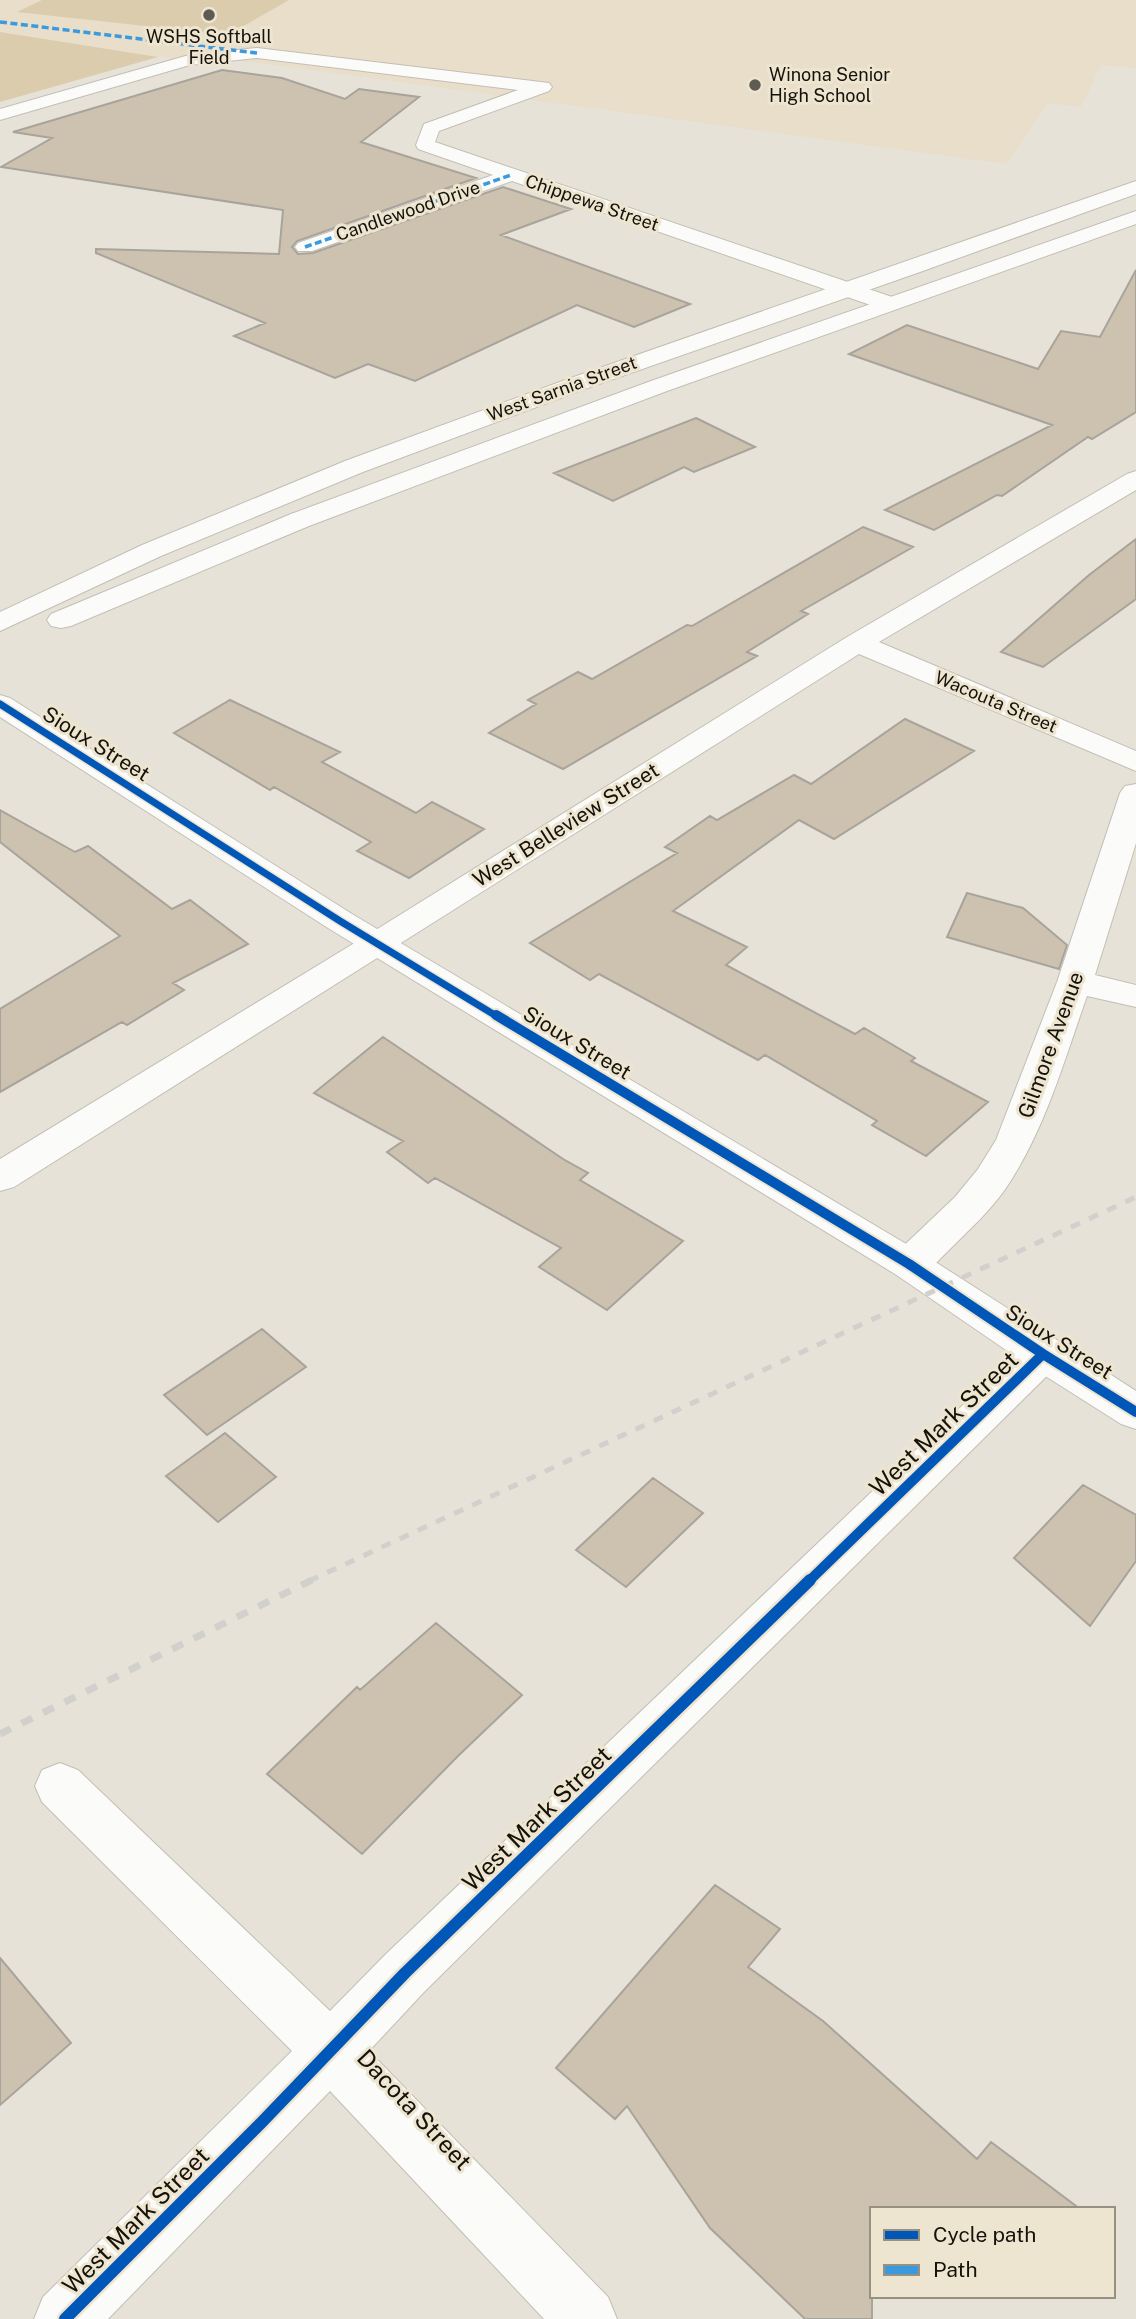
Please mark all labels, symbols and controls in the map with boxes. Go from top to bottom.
marker: WSHS Softball Field [201,7,217,23]
place label: WSHS Softball Field [146,26,272,68]
place label: Winona Senior High School [769,64,890,106]
marker: Winona Senior High School [747,77,763,93]
street label: Chippewa Street [523,170,662,235]
street label: Candlewood Drive [333,176,483,245]
street label: West Sarnia Street [484,352,639,425]
street label: Wacouta Street [932,666,1060,737]
street label: Sioux Street [38,701,154,786]
street label: West Belleview Street [468,757,663,892]
street label: Gilmore Avenue [1012,968,1089,1121]
street label: Sioux Street [519,1001,636,1085]
street label: Sioux Street [1001,1299,1117,1384]
street label: West Mark Street [863,1345,1023,1501]
street label: West Mark Street [456,1740,616,1896]
street label: Dacota Street [352,2043,478,2175]
street label: West Mark Street [56,2141,214,2299]
legend [870,2207,1115,2298]
text: Cycle path [933,2222,1036,2247]
text: Path [933,2257,978,2282]

